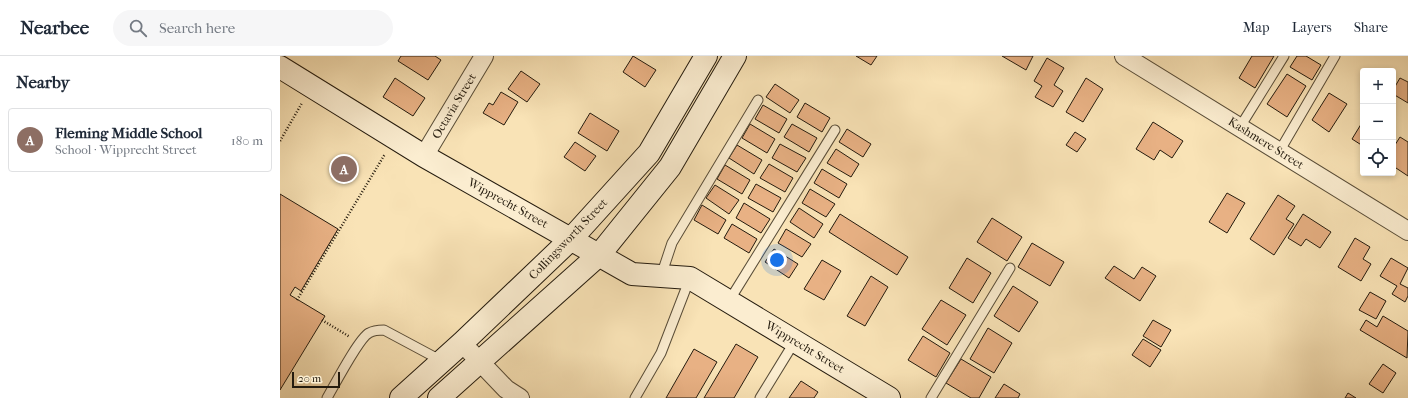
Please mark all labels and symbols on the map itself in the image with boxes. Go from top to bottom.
street label: Octavia Street [429,70,479,141]
street label: Kashmere Street [1226,114,1307,172]
pin: A [331,154,357,184]
street label: Wipprecht Street [465,175,551,231]
street label: Collingsworth Street [526,195,611,282]
your location [767,250,787,270]
street label: Wipprecht Street [762,317,848,376]
scale bar [292,370,340,389]

